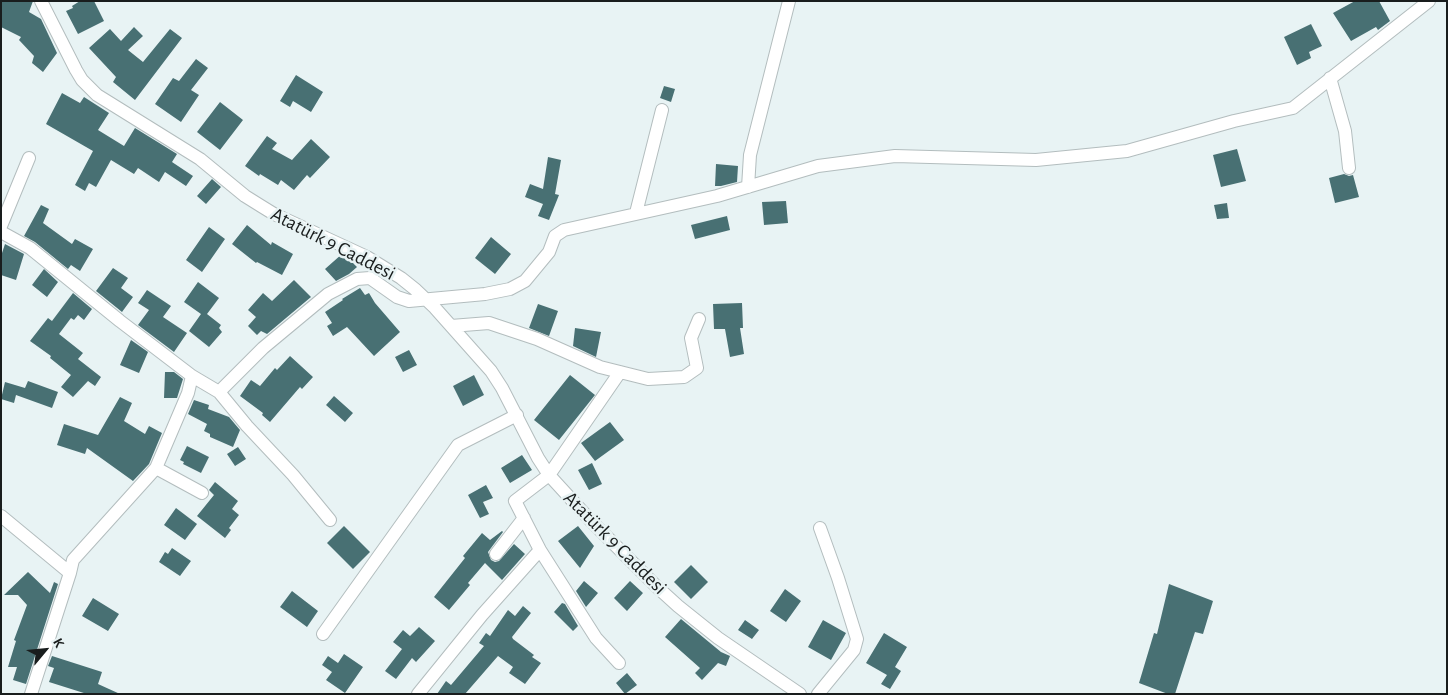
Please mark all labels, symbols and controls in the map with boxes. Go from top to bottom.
street label: Atatürk 9 Caddesi [267,202,399,286]
street label: Atatürk 9 Caddesi [558,486,672,600]
north arrow [20,625,70,675]
text: K [50,636,66,650]

